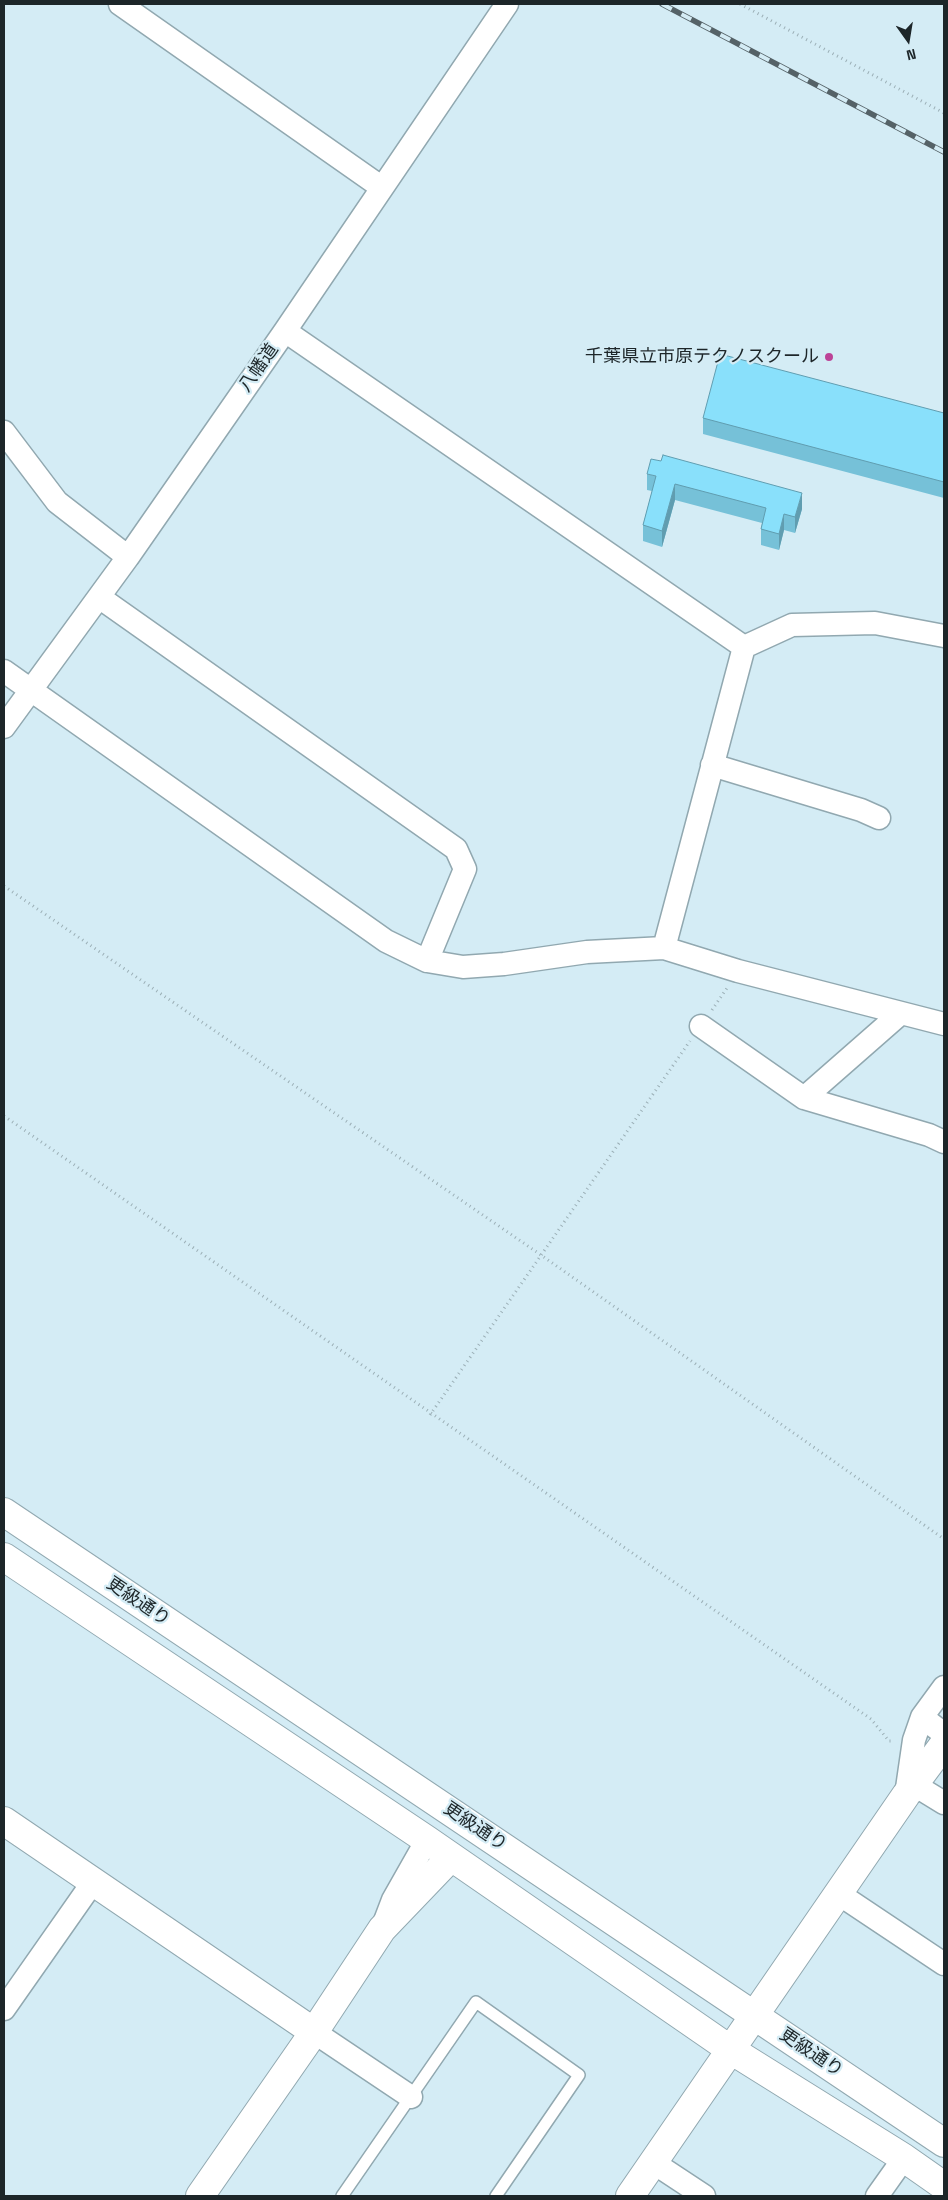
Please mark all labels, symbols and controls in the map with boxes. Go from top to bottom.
north arrow [883,15,933,65]
text: N [905,45,918,64]
street label: 八幡道 [235,340,283,396]
place label: 千葉県立市原テクノスクール [585,346,819,368]
marker: 千葉県立市原テクノスクール [823,351,835,363]
street label: 更級通り [102,1573,174,1631]
street label: 更級通り [439,1798,511,1856]
street label: 更級通り [775,2024,847,2082]

